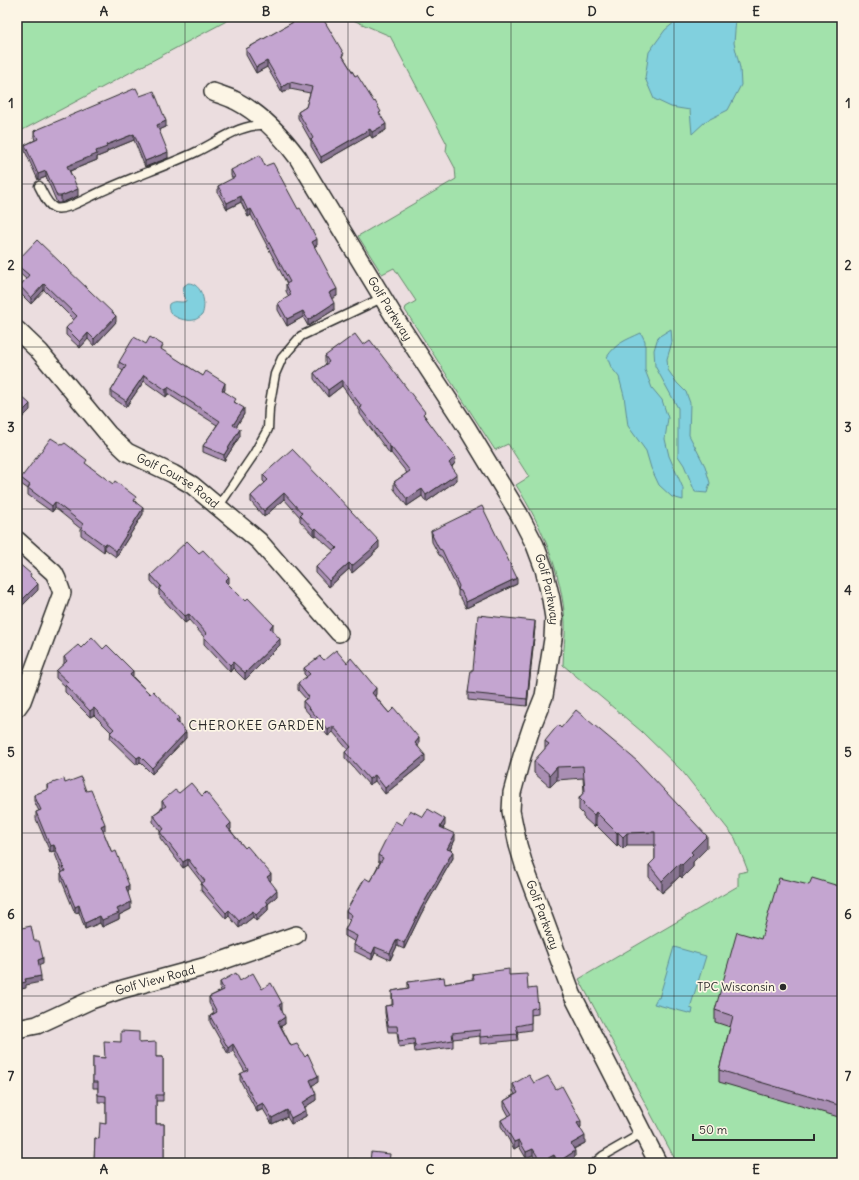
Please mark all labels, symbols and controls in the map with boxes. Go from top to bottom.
text: A [100,3,109,20]
text: B [262,3,271,20]
text: C [426,3,435,20]
text: D [587,3,597,20]
text: E [752,3,760,20]
text: 1 [8,95,14,112]
text: 1 [845,95,851,112]
text: 2 [7,257,15,274]
text: 2 [844,257,852,274]
street label: Golf Parkway [365,274,416,343]
text: 3 [7,419,15,436]
text: 3 [844,419,852,436]
street label: Golf Course Road [134,450,222,511]
street label: Golf Parkway [532,552,562,626]
text: 4 [7,582,15,599]
text: 4 [844,582,852,599]
district label: CHEROKEE GARDEN [189,717,325,734]
text: 5 [7,744,15,761]
text: 5 [844,744,852,761]
street label: Golf Parkway [523,878,563,951]
text: 6 [7,906,15,923]
text: 6 [844,906,852,923]
street label: Golf View Road [113,962,197,998]
place label: TPC Wisconsin [697,979,775,994]
marker: TPC Wisconsin [778,982,788,992]
text: 7 [8,1068,15,1085]
text: 7 [845,1068,852,1085]
scale bar [693,1116,814,1142]
text: 50 m [699,1122,728,1137]
text: A [100,1161,109,1178]
text: B [262,1161,271,1178]
text: C [426,1161,435,1178]
text: D [587,1161,597,1178]
text: E [752,1161,760,1178]

